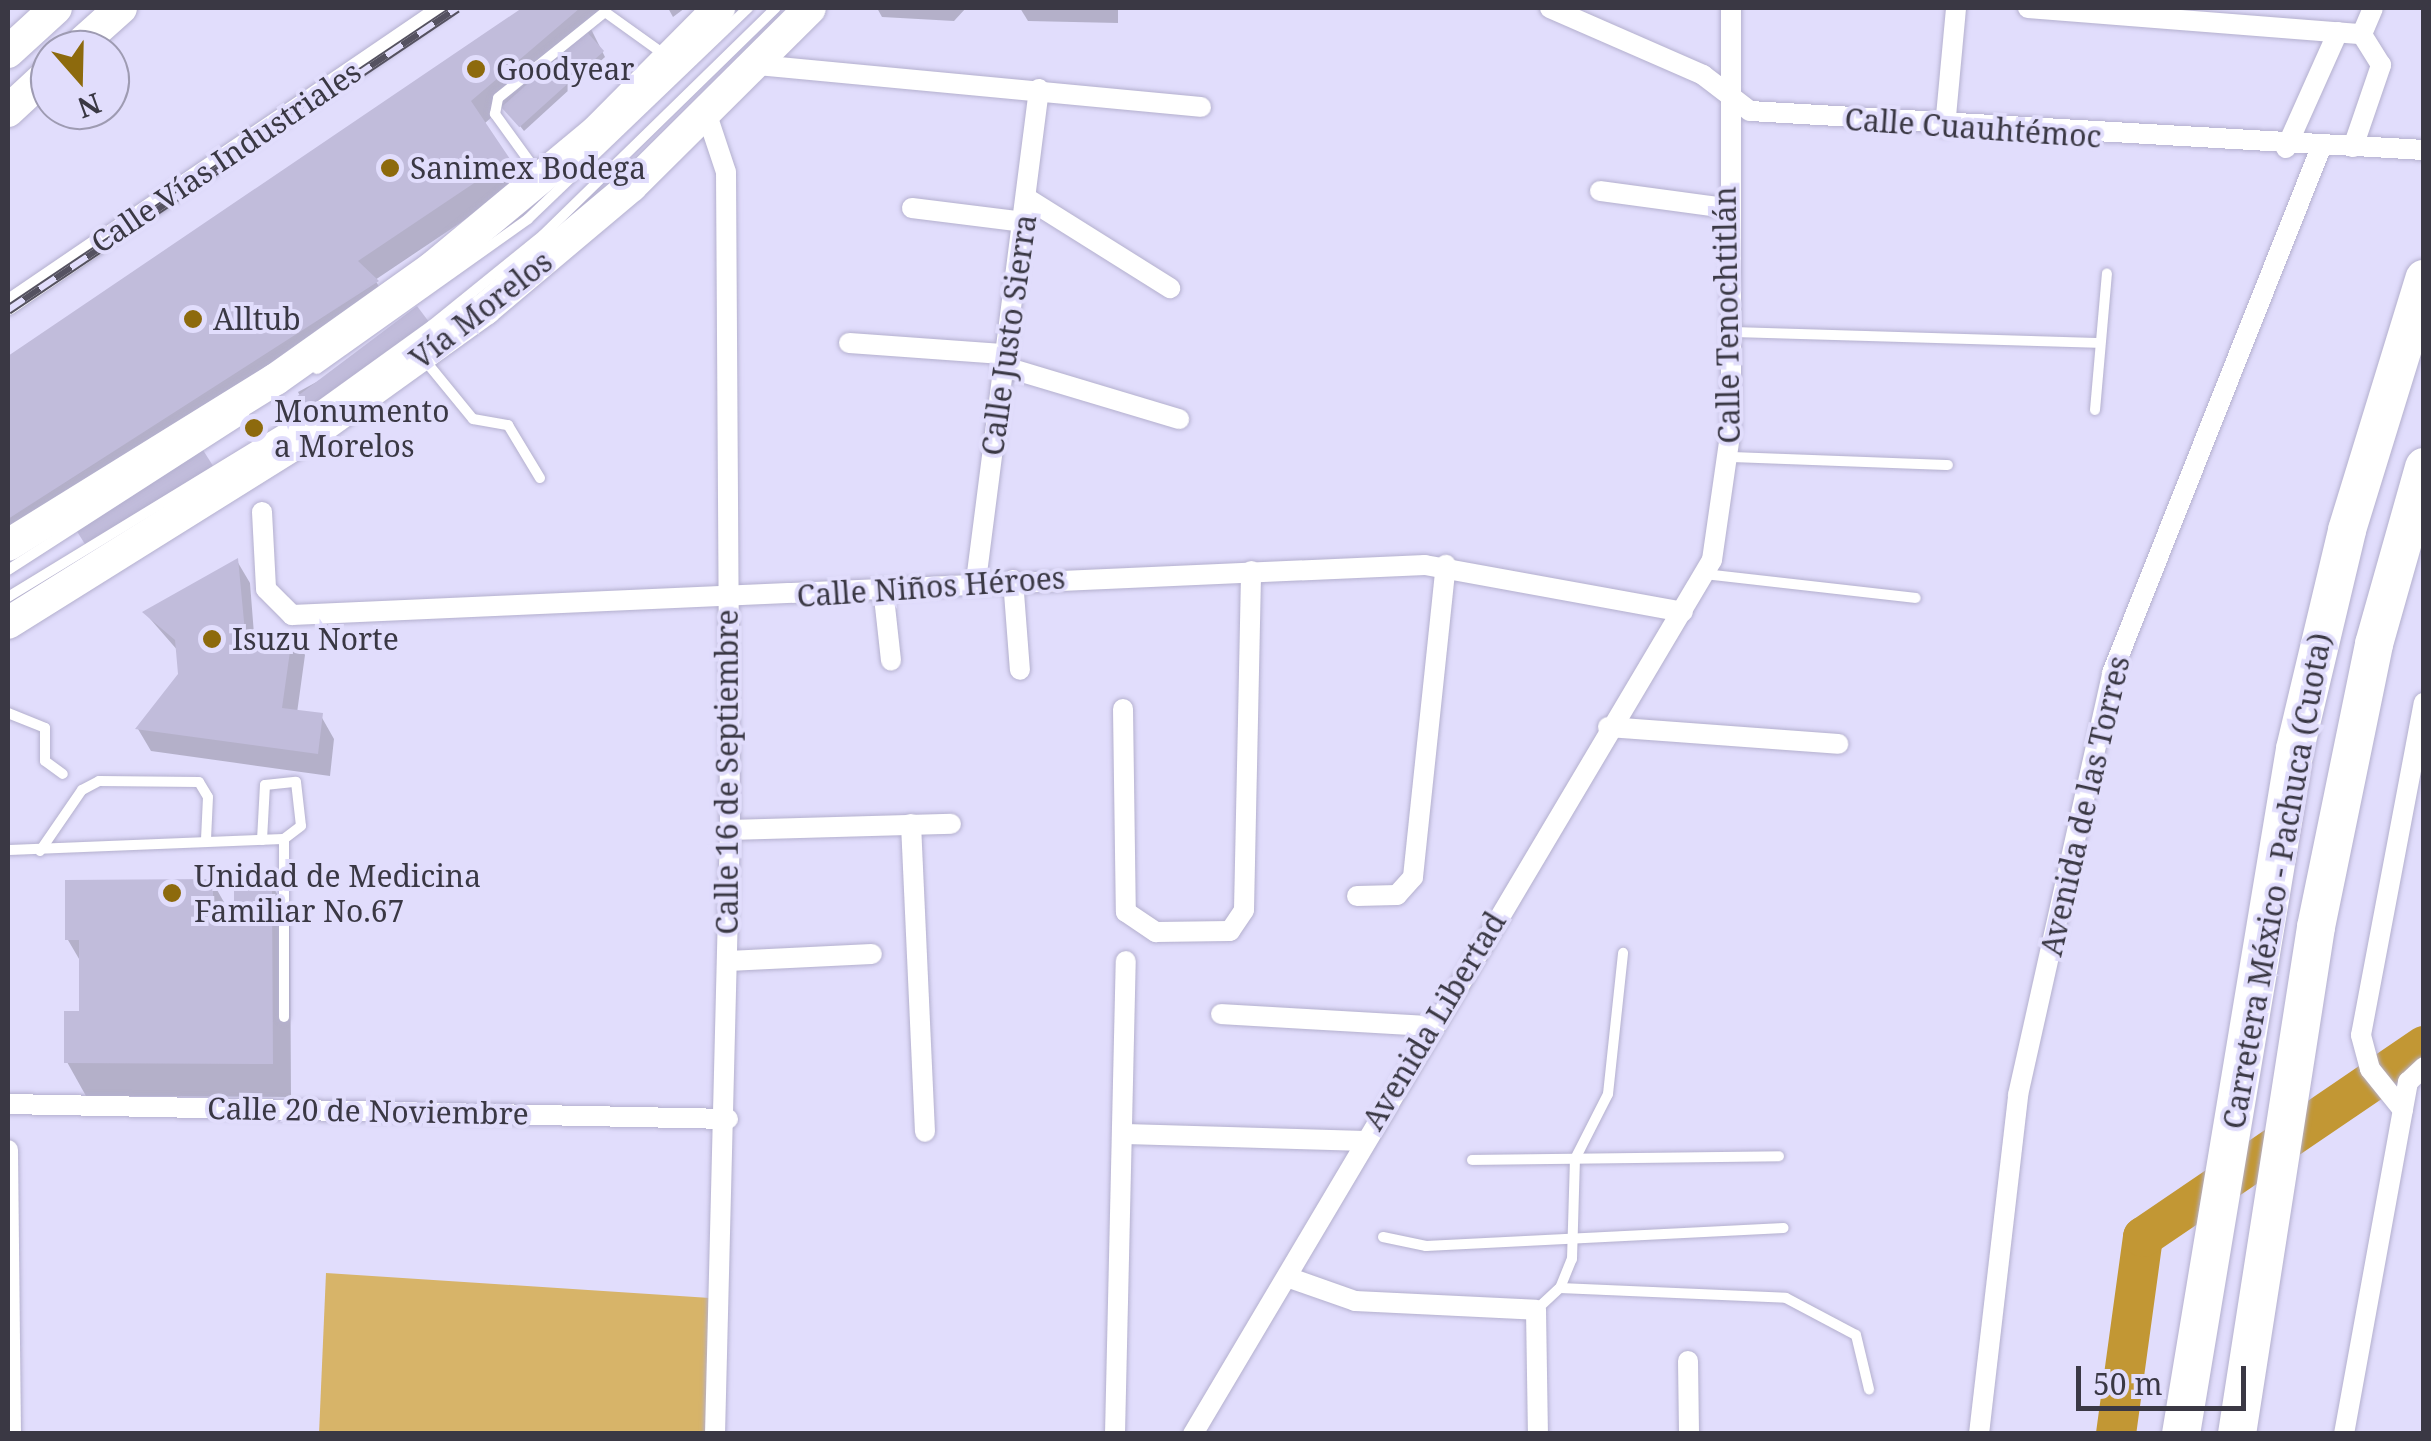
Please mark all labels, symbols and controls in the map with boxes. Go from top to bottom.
north arrow [30,30,130,130]
place label: Goodyear [496,51,634,87]
street label: Calle Vías Industriales [84,53,368,261]
marker: Goodyear [465,58,487,80]
text: N [73,85,106,128]
street label: Calle Cuauhtémoc [1843,101,2103,155]
place label: Sanimex Bodega [410,150,646,186]
marker: Sanimex Bodega [379,157,401,179]
street label: Calle Tenochtitlán [1707,186,1747,444]
street label: Calle Justo Sierra [974,212,1044,458]
street label: Vía Morelos [403,243,559,377]
place label: Alltub [213,301,301,337]
marker: Alltub [182,308,204,330]
place label: Monumento a Morelos [274,393,449,464]
marker: Monumento a Morelos [243,417,265,439]
street label: Calle Niños Héroes [796,560,1066,614]
street label: Calle 16 de Septiembre [709,609,745,935]
place label: Isuzu Norte [232,621,399,657]
marker: Isuzu Norte [201,628,223,650]
street label: Carretera México - Pachuca (Cuota) [2216,630,2338,1132]
street label: Avenida de las Torres [2033,653,2137,959]
place label: Unidad de Medicina Familiar No.67 [194,858,481,928]
marker: Unidad de Medicina Familiar No.67 [159,880,185,906]
street label: Avenida Libertad [1355,906,1513,1136]
street label: Calle 20 de Noviembre [207,1090,529,1132]
scale bar [2081,1346,2251,1408]
text: 50 m [2093,1363,2163,1404]

